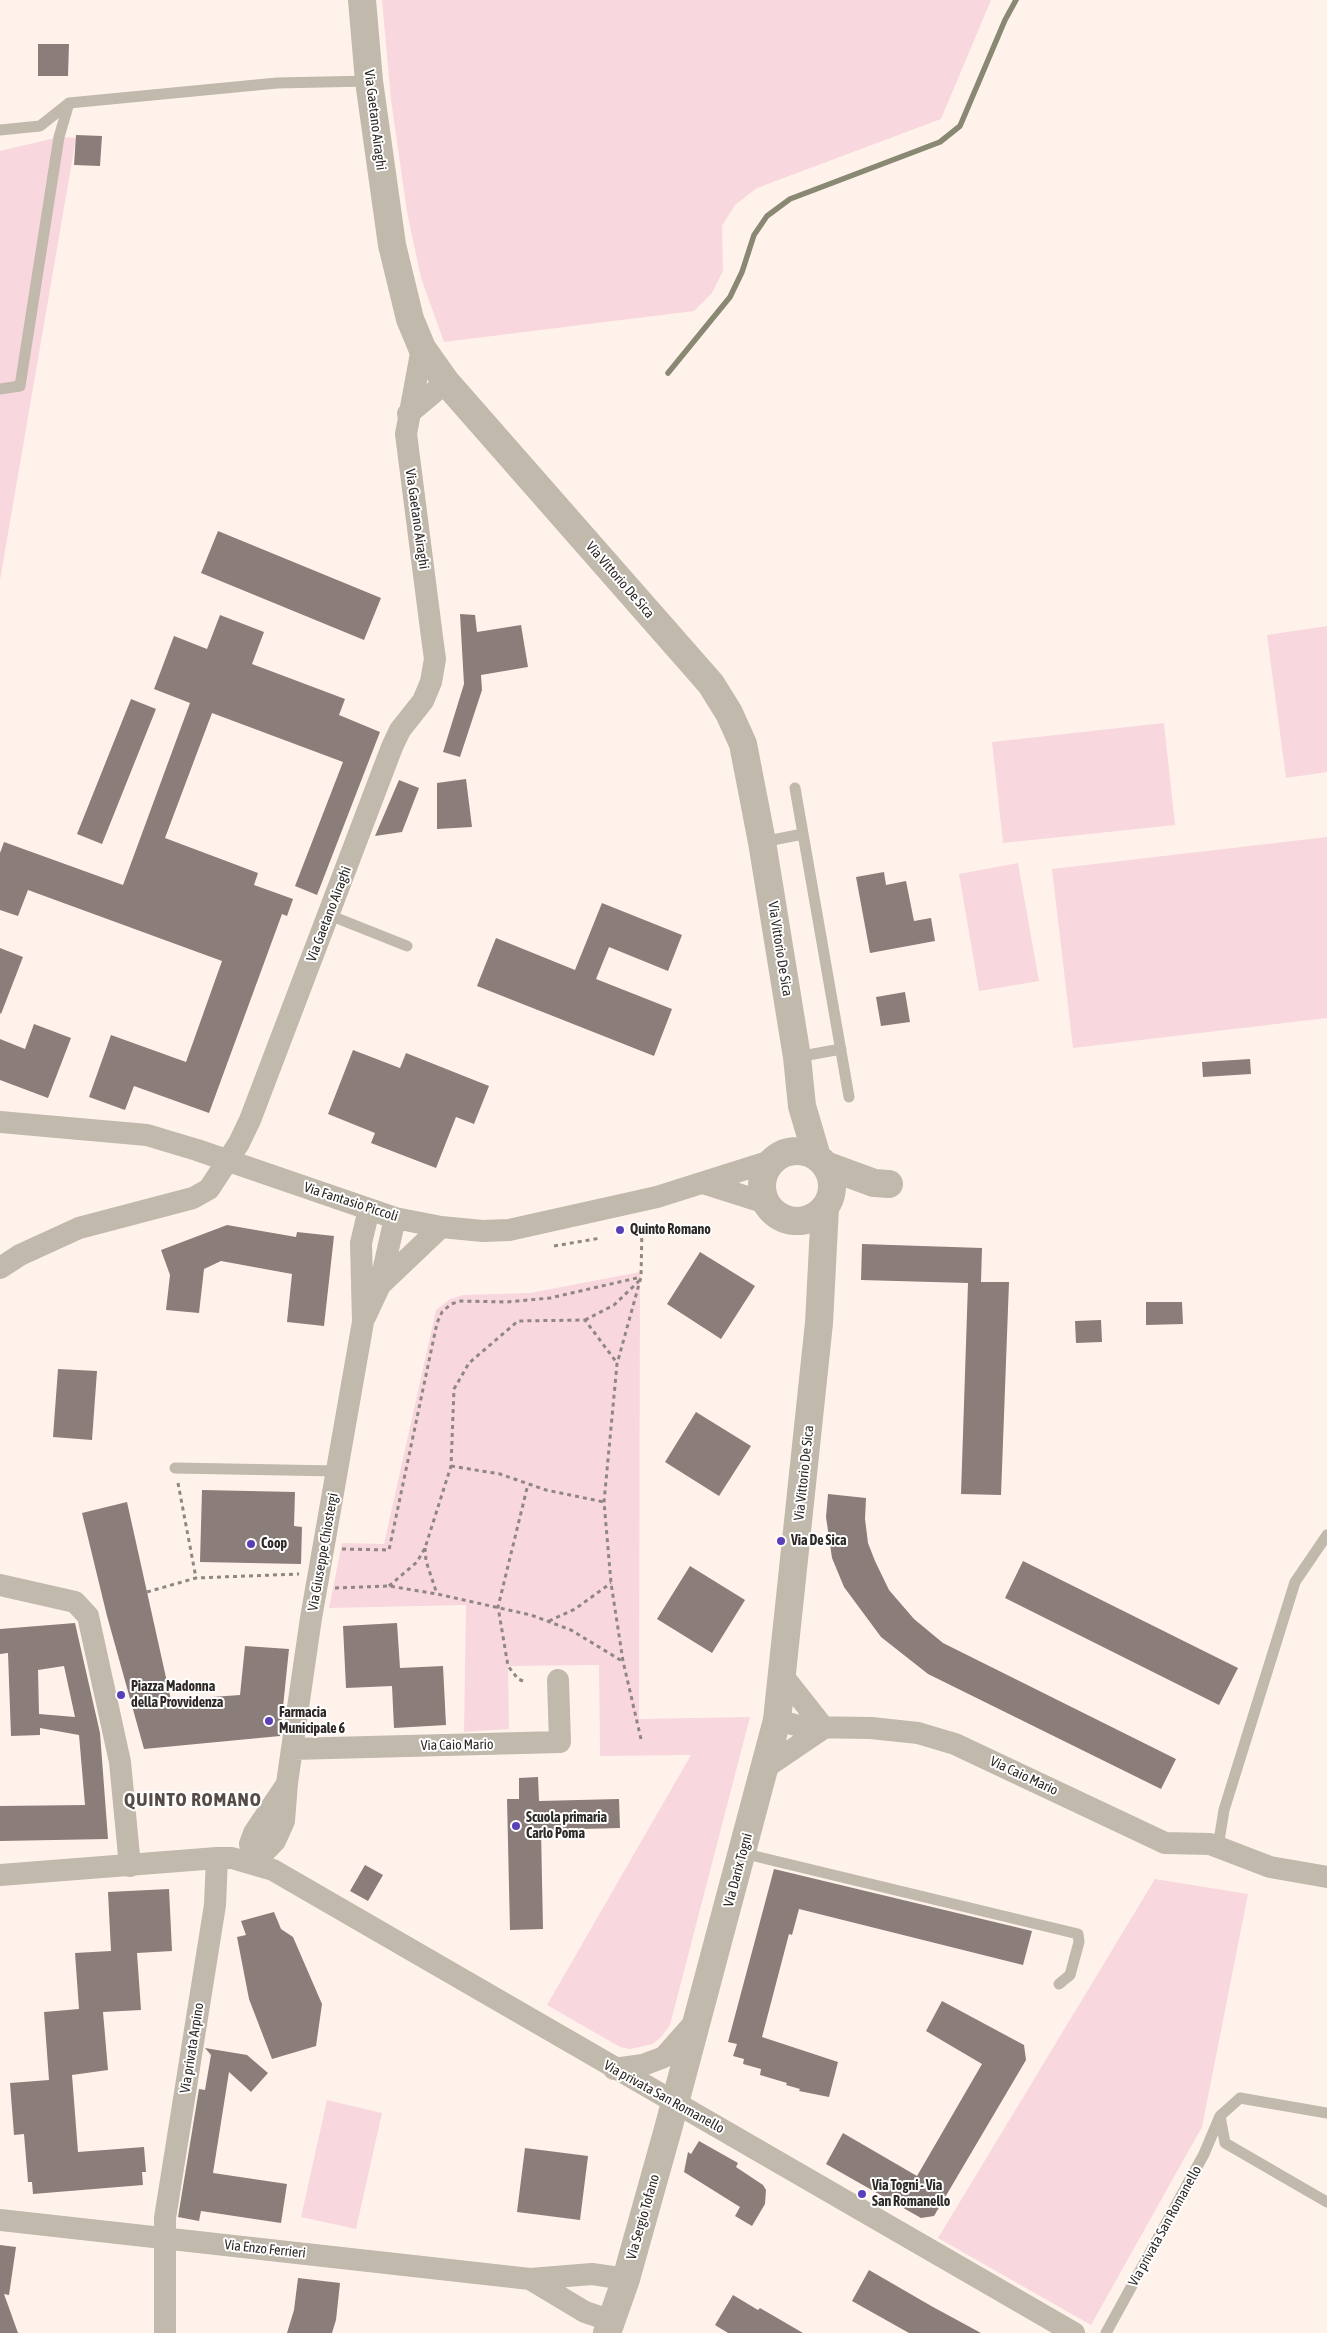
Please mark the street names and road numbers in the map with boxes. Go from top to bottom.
street label: Via Gaetano Airaghi [361,69,389,171]
street label: Via Gaetano Airaghi [402,468,432,570]
street label: Via Vittorio De Sica [582,538,658,622]
street label: Via Gaetano Airaghi [303,864,355,964]
street label: Via Vittorio De Sica [764,900,796,998]
street label: Via Fantasio Piccoli [302,1179,400,1225]
street label: Via Vittorio De Sica [791,1424,817,1522]
street label: Via Giuseppe Chiostergi [304,1492,342,1612]
street label: Via Caio Mario [420,1736,494,1754]
street label: Via Caio Mario [987,1753,1061,1799]
street label: Via Darix Togni [720,1831,756,1909]
street label: Via privata Arpino [177,2002,207,2094]
street label: Via privata San Romanello [601,2057,727,2137]
street label: Via privata San Romanello [1125,2163,1205,2289]
street label: Via Sergio Tofano [623,2172,663,2262]
street label: Via Enzo Ferrieri [224,2236,306,2262]

